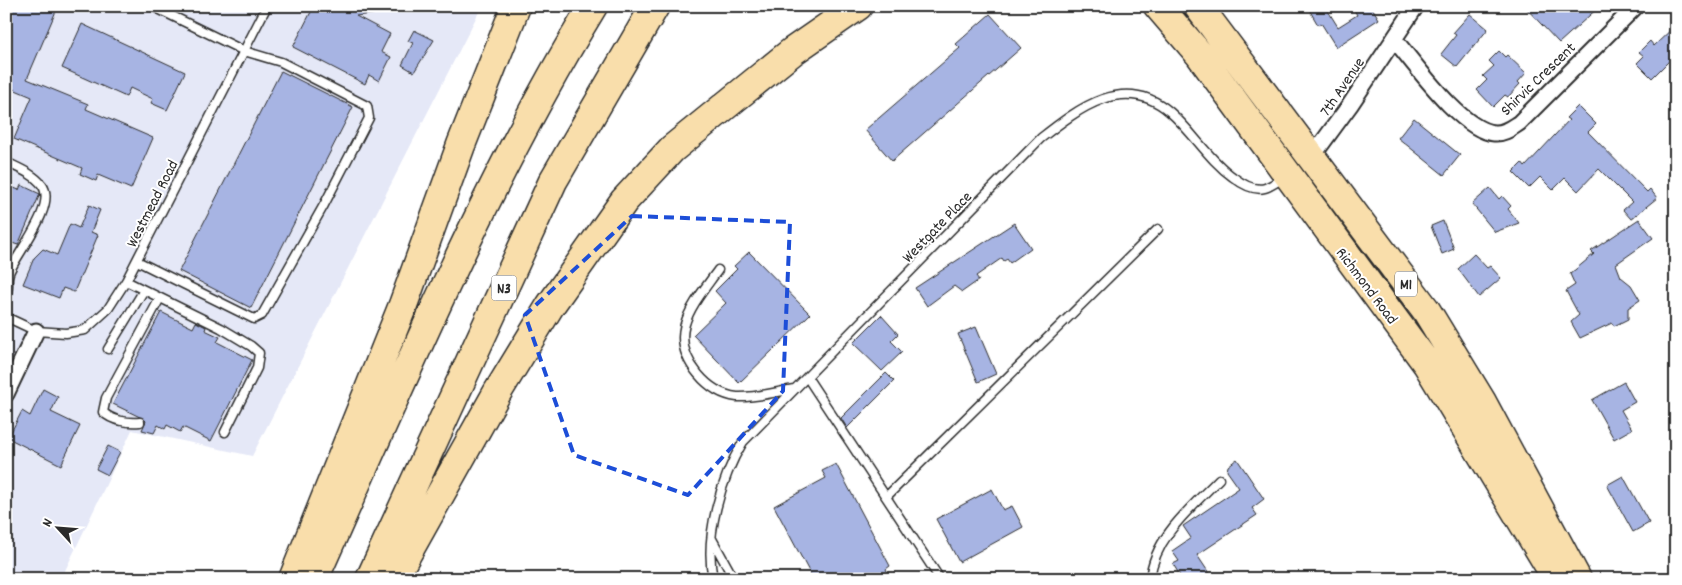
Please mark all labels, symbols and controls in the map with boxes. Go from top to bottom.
street label: Shirvic Crescent [1496,38,1582,122]
street label: 7th Avenue [1315,53,1371,122]
street label: Westmead Road [121,156,185,252]
street label: Westgate Place [898,187,978,269]
street label: Richmond Road [1329,243,1403,330]
road number: M1 [1395,272,1417,296]
road number: N3 [492,276,516,300]
north arrow [32,502,82,552]
text: N [38,516,59,531]

